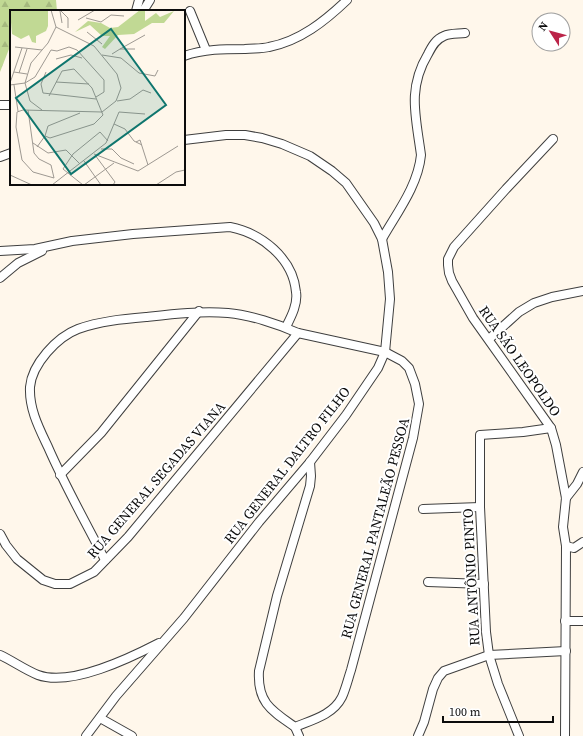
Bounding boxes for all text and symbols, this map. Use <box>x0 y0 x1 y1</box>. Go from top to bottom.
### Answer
inset map <box>10 10 185 185</box>
north arrow <box>531 12 571 52</box>
text: N <box>535 19 552 34</box>
street label: RUA SÃO LEOPOLDO <box>474 302 566 420</box>
street label: RUA GENERAL DALTRO FILHO <box>219 382 355 548</box>
street label: RUA GENERAL SEGADAS VIANA <box>82 397 230 563</box>
street label: RUA GENERAL PANTALEÃO PESSOA <box>336 415 414 641</box>
street label: RUA ANTÔNIO PINTO <box>457 508 485 646</box>
scale bar <box>443 698 553 724</box>
text: 100 m <box>449 704 481 720</box>

